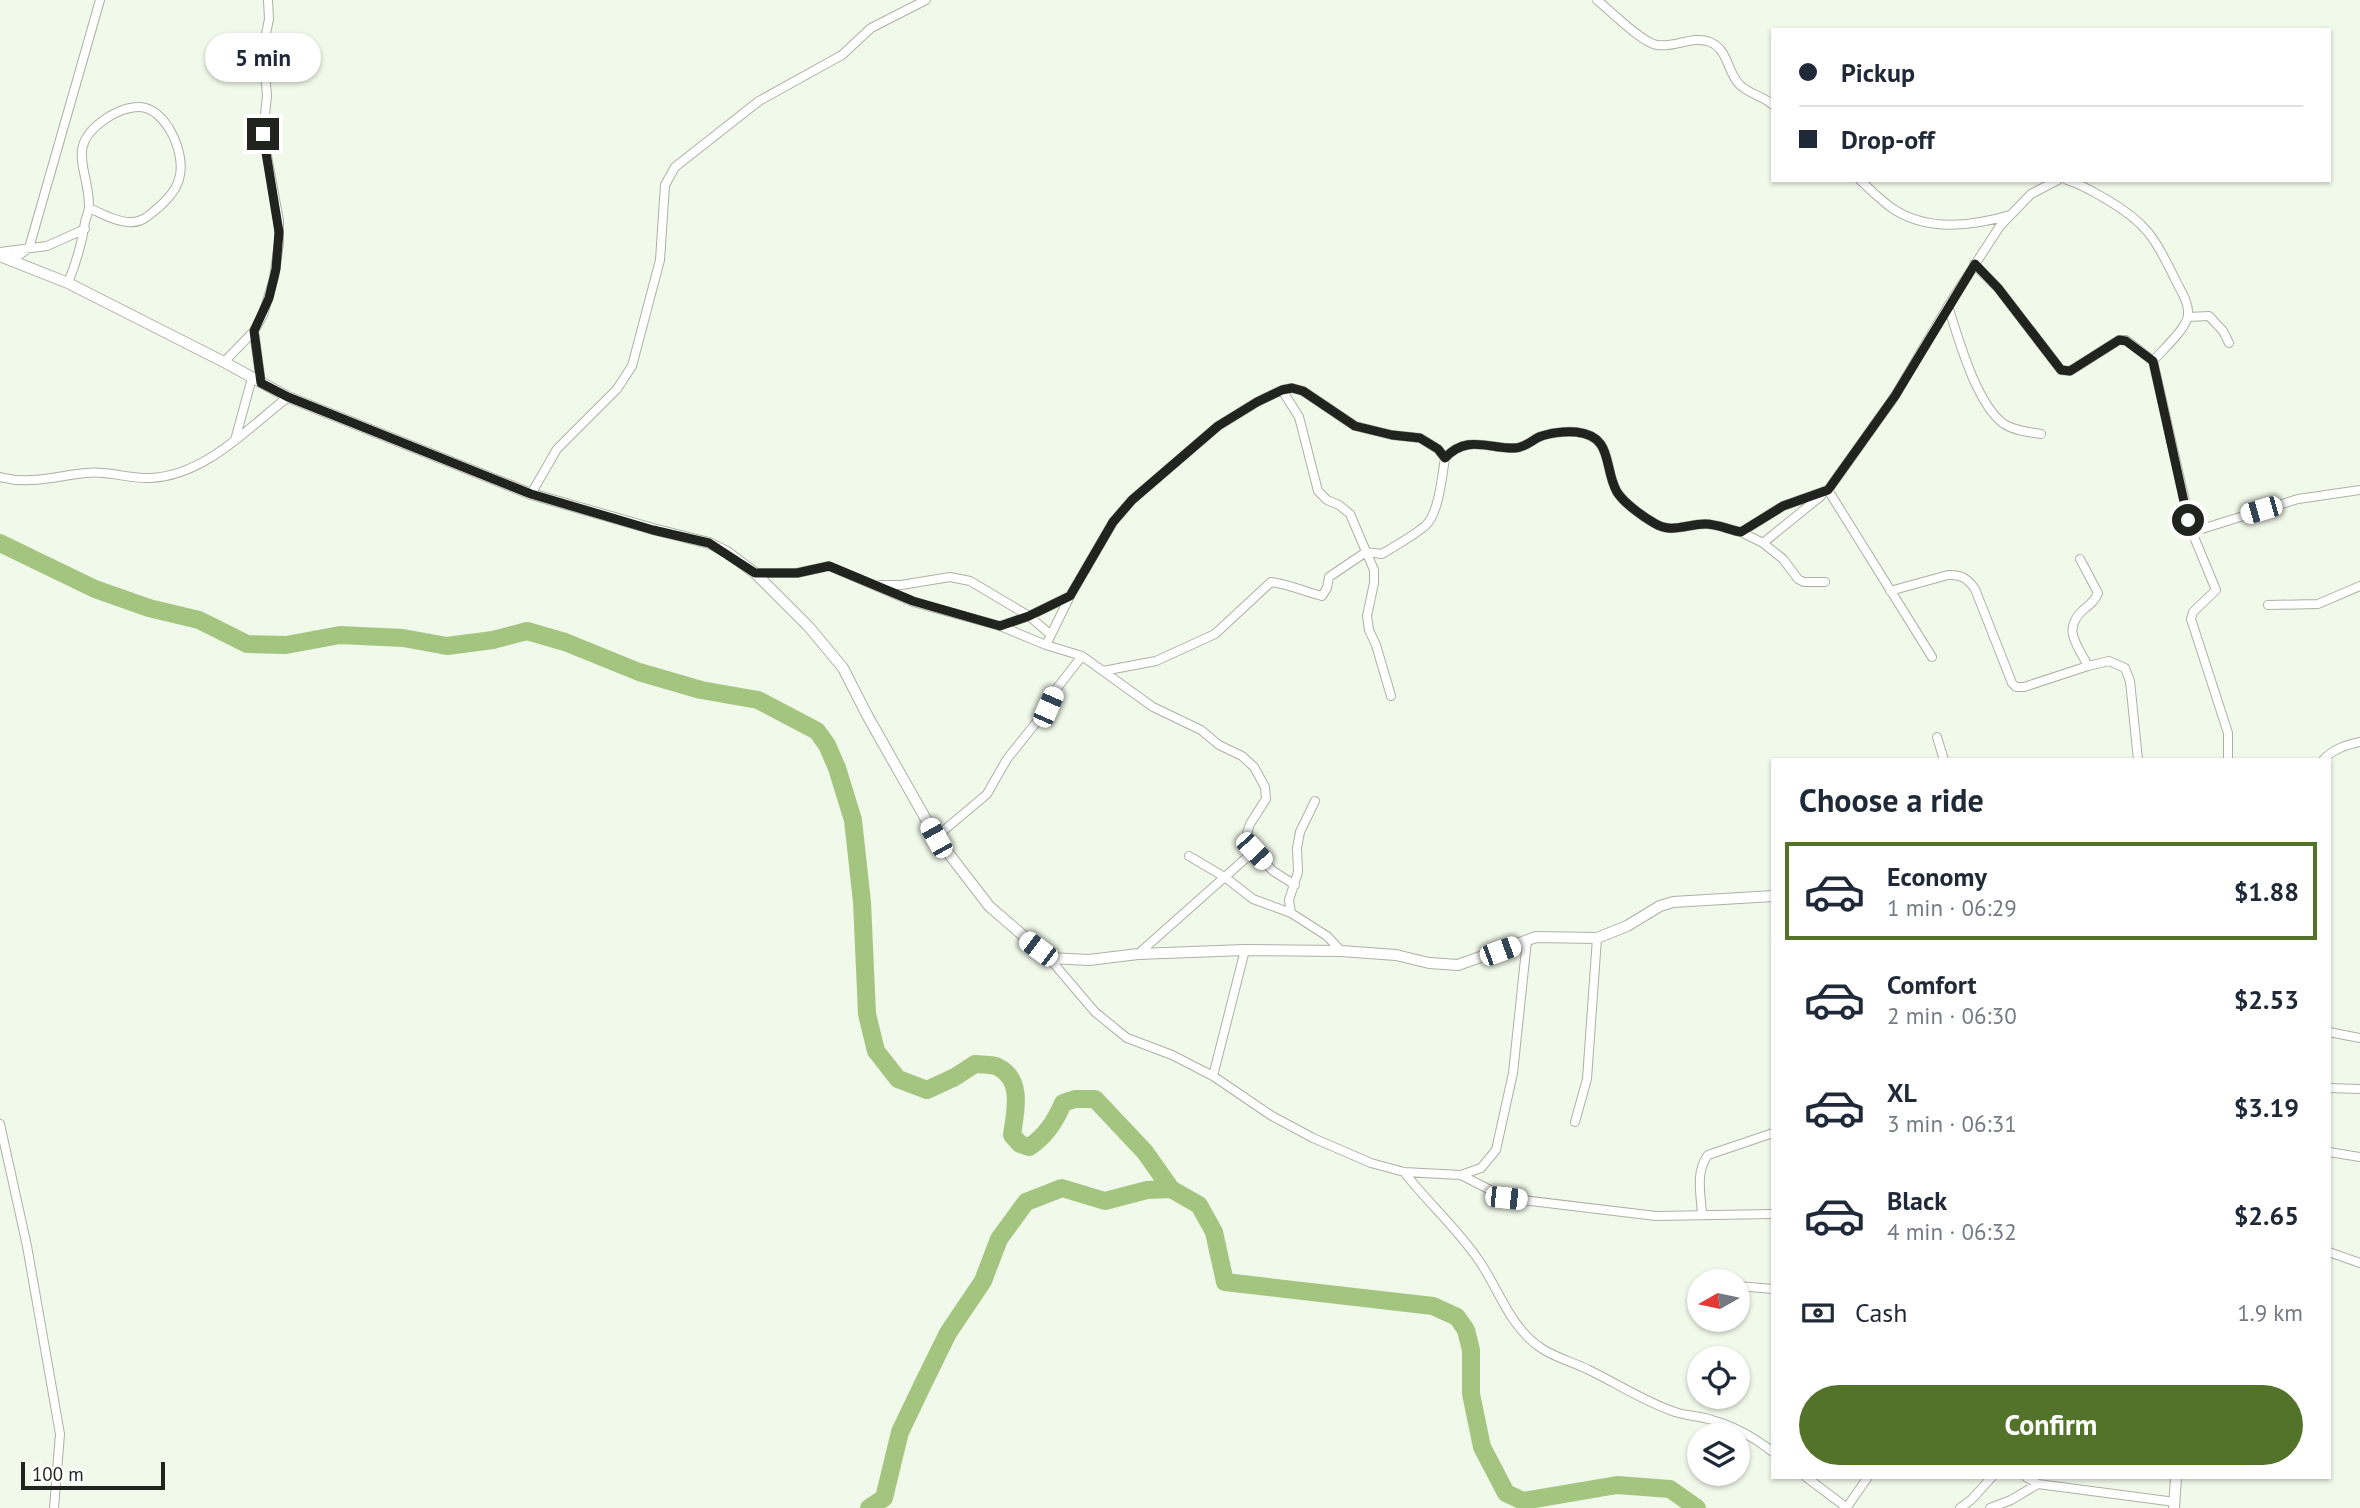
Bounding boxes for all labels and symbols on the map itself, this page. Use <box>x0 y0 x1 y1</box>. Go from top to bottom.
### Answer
callout: 5 min <box>205 32 321 82</box>
route end <box>247 118 279 150</box>
car <box>2238 494 2285 526</box>
route start <box>2172 504 2204 536</box>
car <box>1030 684 1067 730</box>
car <box>917 815 956 861</box>
car <box>1232 828 1277 874</box>
car <box>1015 928 1062 970</box>
car <box>1477 934 1524 968</box>
car <box>1485 1185 1528 1211</box>
north arrow <box>1687 1269 1750 1332</box>
scale bar <box>21 1459 164 1491</box>

